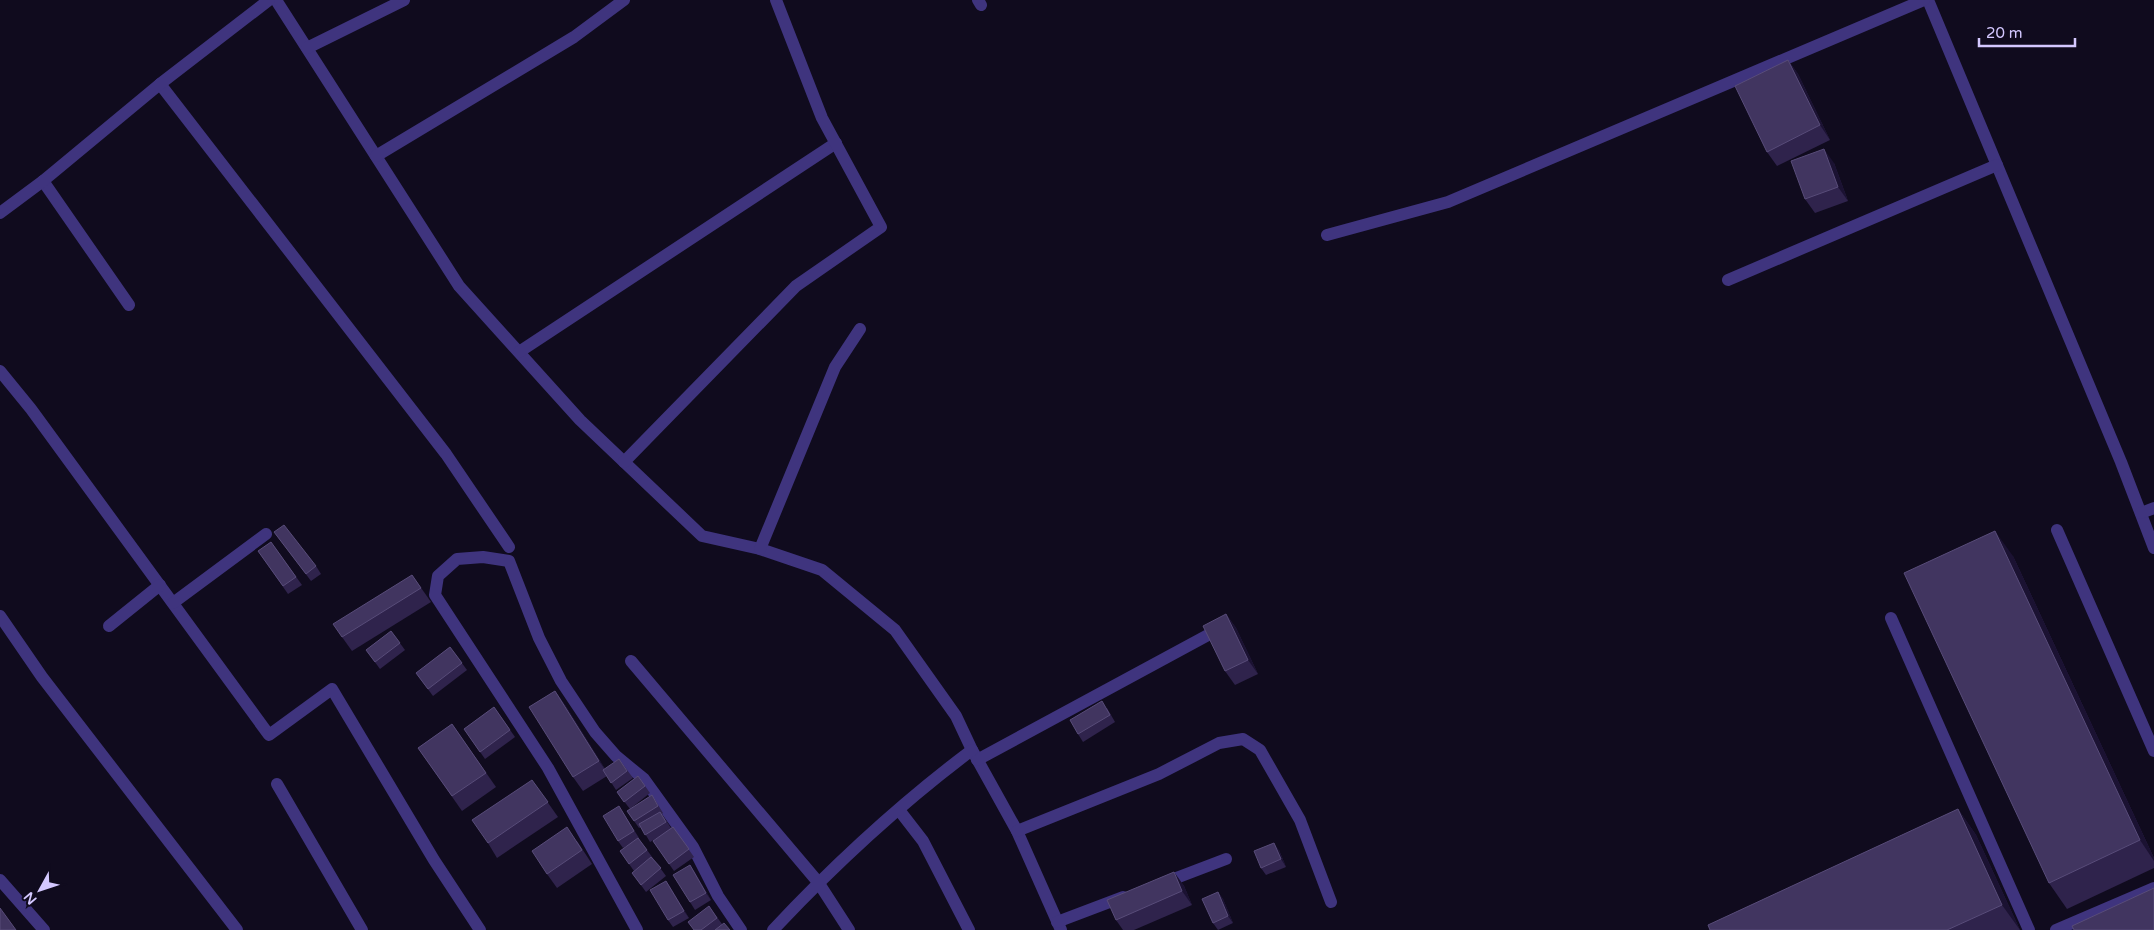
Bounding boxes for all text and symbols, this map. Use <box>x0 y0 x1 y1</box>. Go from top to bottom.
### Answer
scale bar <box>1979 15 2075 47</box>
text: 20 m <box>1986 24 2023 42</box>
north arrow <box>15 865 65 915</box>
text: N <box>20 888 41 908</box>

